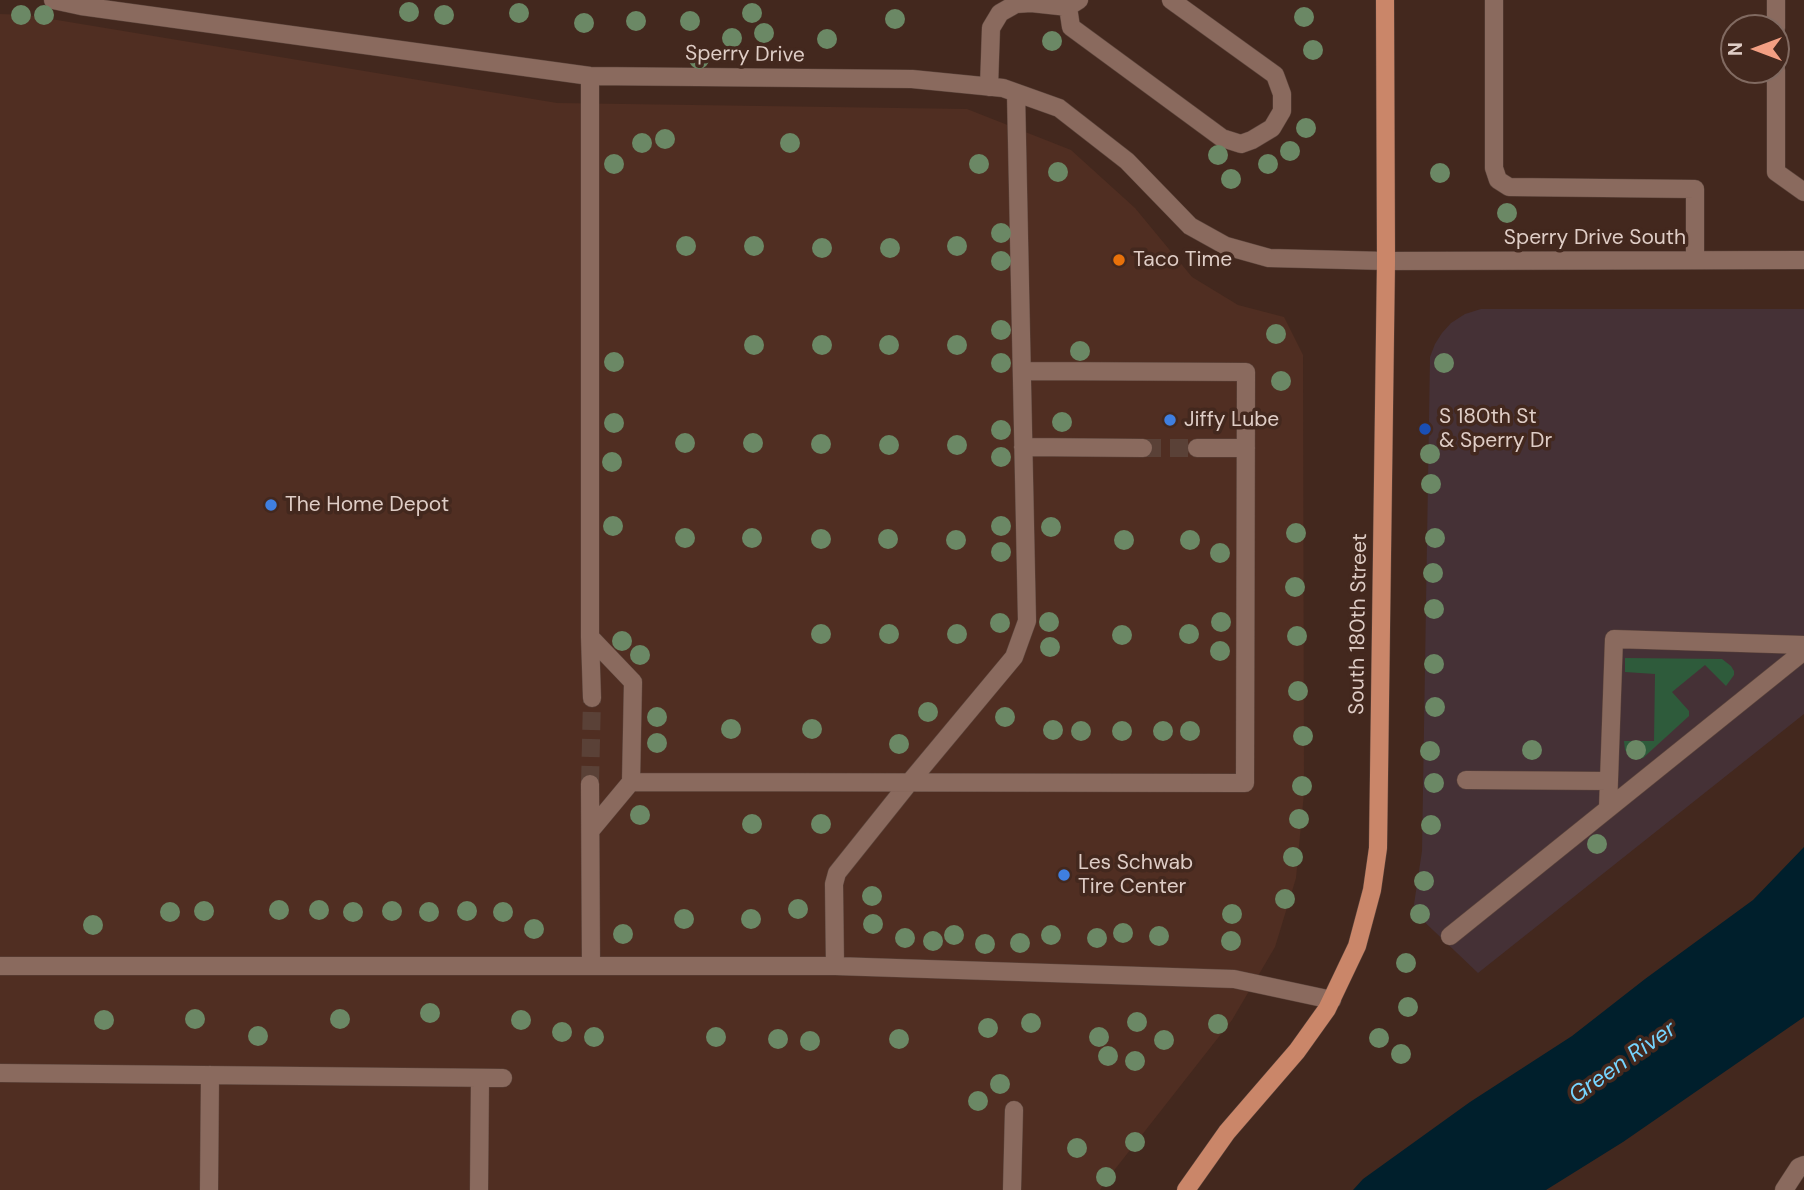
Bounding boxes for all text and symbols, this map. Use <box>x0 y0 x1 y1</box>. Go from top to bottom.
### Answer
north arrow <box>1720 14 1790 84</box>
street label: Sperry Drive <box>685 41 805 69</box>
text: N <box>1723 42 1748 56</box>
street label: Sperry Drive South <box>1504 225 1686 251</box>
place label: Taco Time <box>1133 247 1232 273</box>
marker: Taco Time <box>1111 252 1127 268</box>
place label: S 180th St & Sperry Dr <box>1439 404 1552 454</box>
place label: Jiffy Lube <box>1184 407 1279 433</box>
marker: Jiffy Lube <box>1162 412 1178 428</box>
marker: S 180th St & Sperry Dr <box>1417 421 1433 437</box>
place label: The Home Depot <box>285 492 449 518</box>
marker: The Home Depot <box>263 497 279 513</box>
street label: South 180th Street <box>1345 533 1373 715</box>
place label: Les Schwab Tire Center <box>1078 850 1193 900</box>
marker: Les Schwab Tire Center <box>1056 867 1072 883</box>
water label: Green River <box>1564 1016 1682 1110</box>

